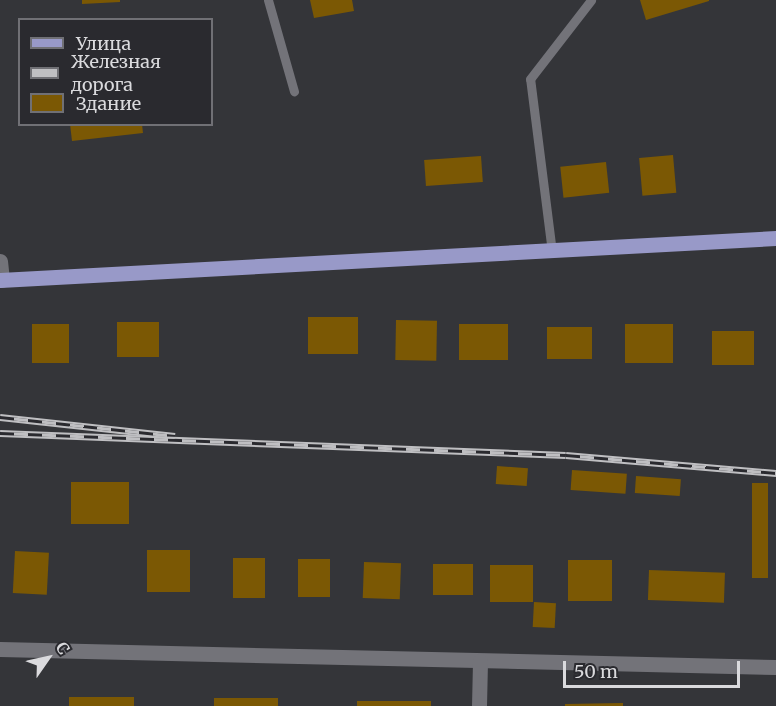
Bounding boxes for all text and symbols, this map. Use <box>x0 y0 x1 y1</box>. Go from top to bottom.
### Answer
legend <box>18 18 213 126</box>
text: Улица <box>76 32 131 55</box>
text: Железная дорога <box>71 50 161 96</box>
text: Здание <box>76 92 141 115</box>
north arrow <box>18 628 78 688</box>
text: С <box>52 638 74 658</box>
scale bar <box>566 649 743 687</box>
text: 50 m <box>574 660 618 683</box>

